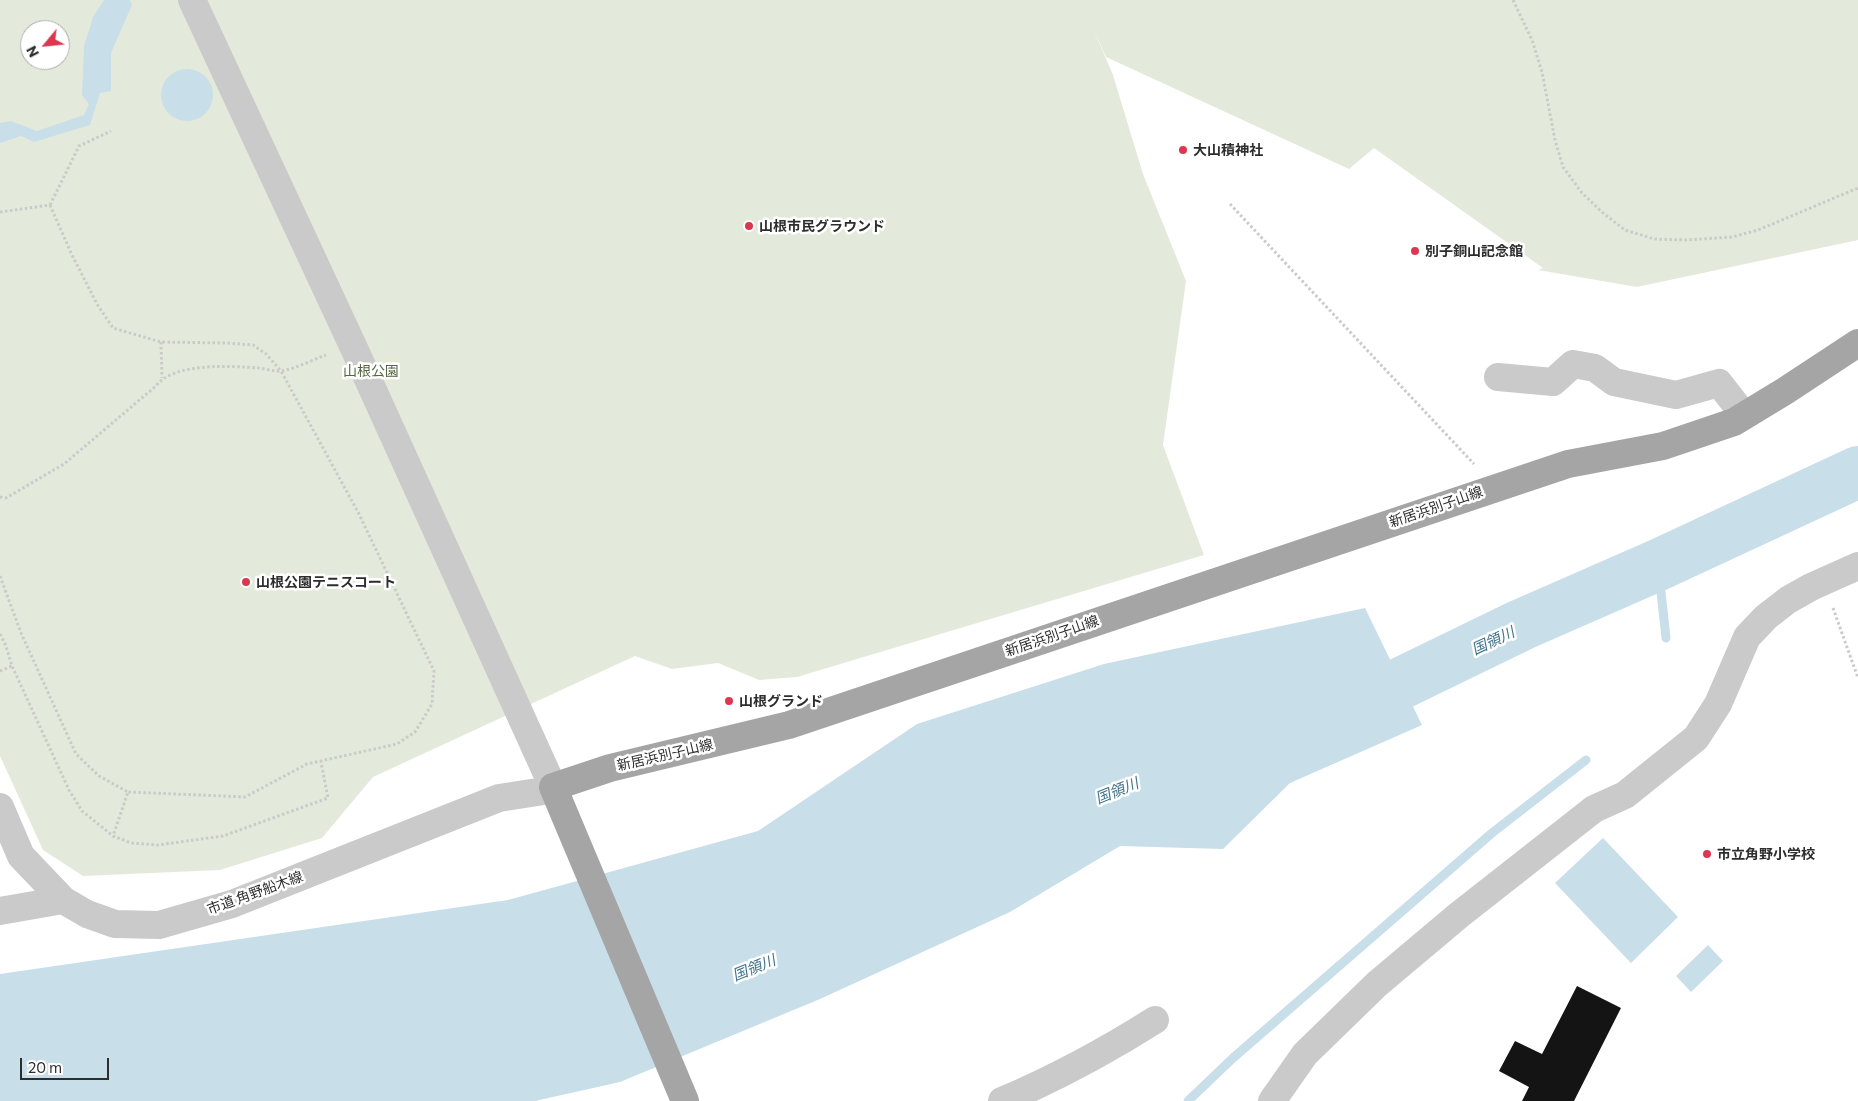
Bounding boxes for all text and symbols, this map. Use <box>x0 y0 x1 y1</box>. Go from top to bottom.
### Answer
north arrow <box>20 20 70 70</box>
text: N <box>22 43 42 60</box>
place label: 大山積神社 <box>1193 142 1263 158</box>
marker: 大山積神社 <box>1177 144 1189 156</box>
place label: 山根市民グラウンド <box>759 218 885 234</box>
marker: 山根市民グラウンド <box>743 220 755 232</box>
place label: 別子銅山記念館 <box>1425 243 1523 259</box>
marker: 別子銅山記念館 <box>1409 245 1421 257</box>
park label: 山根公園 <box>343 363 399 379</box>
street label: 新居浜別子山線 <box>1387 483 1485 531</box>
place label: 山根公園テニスコート <box>256 574 396 590</box>
marker: 山根公園テニスコート <box>240 576 252 588</box>
street label: 新居浜別子山線 <box>1003 612 1101 660</box>
water label: 国領川 <box>1469 623 1517 659</box>
place label: 山根グランド <box>739 693 823 709</box>
marker: 山根グランド <box>723 695 735 707</box>
street label: 新居浜別子山線 <box>615 736 715 774</box>
water label: 国領川 <box>1093 774 1141 808</box>
place label: 市立角野小学校 <box>1717 846 1815 862</box>
marker: 市立角野小学校 <box>1701 848 1713 860</box>
street label: 市道 角野船木線 <box>205 868 305 918</box>
water label: 国領川 <box>730 951 778 985</box>
scale bar <box>22 1048 111 1080</box>
text: 20 m <box>28 1058 62 1076</box>

